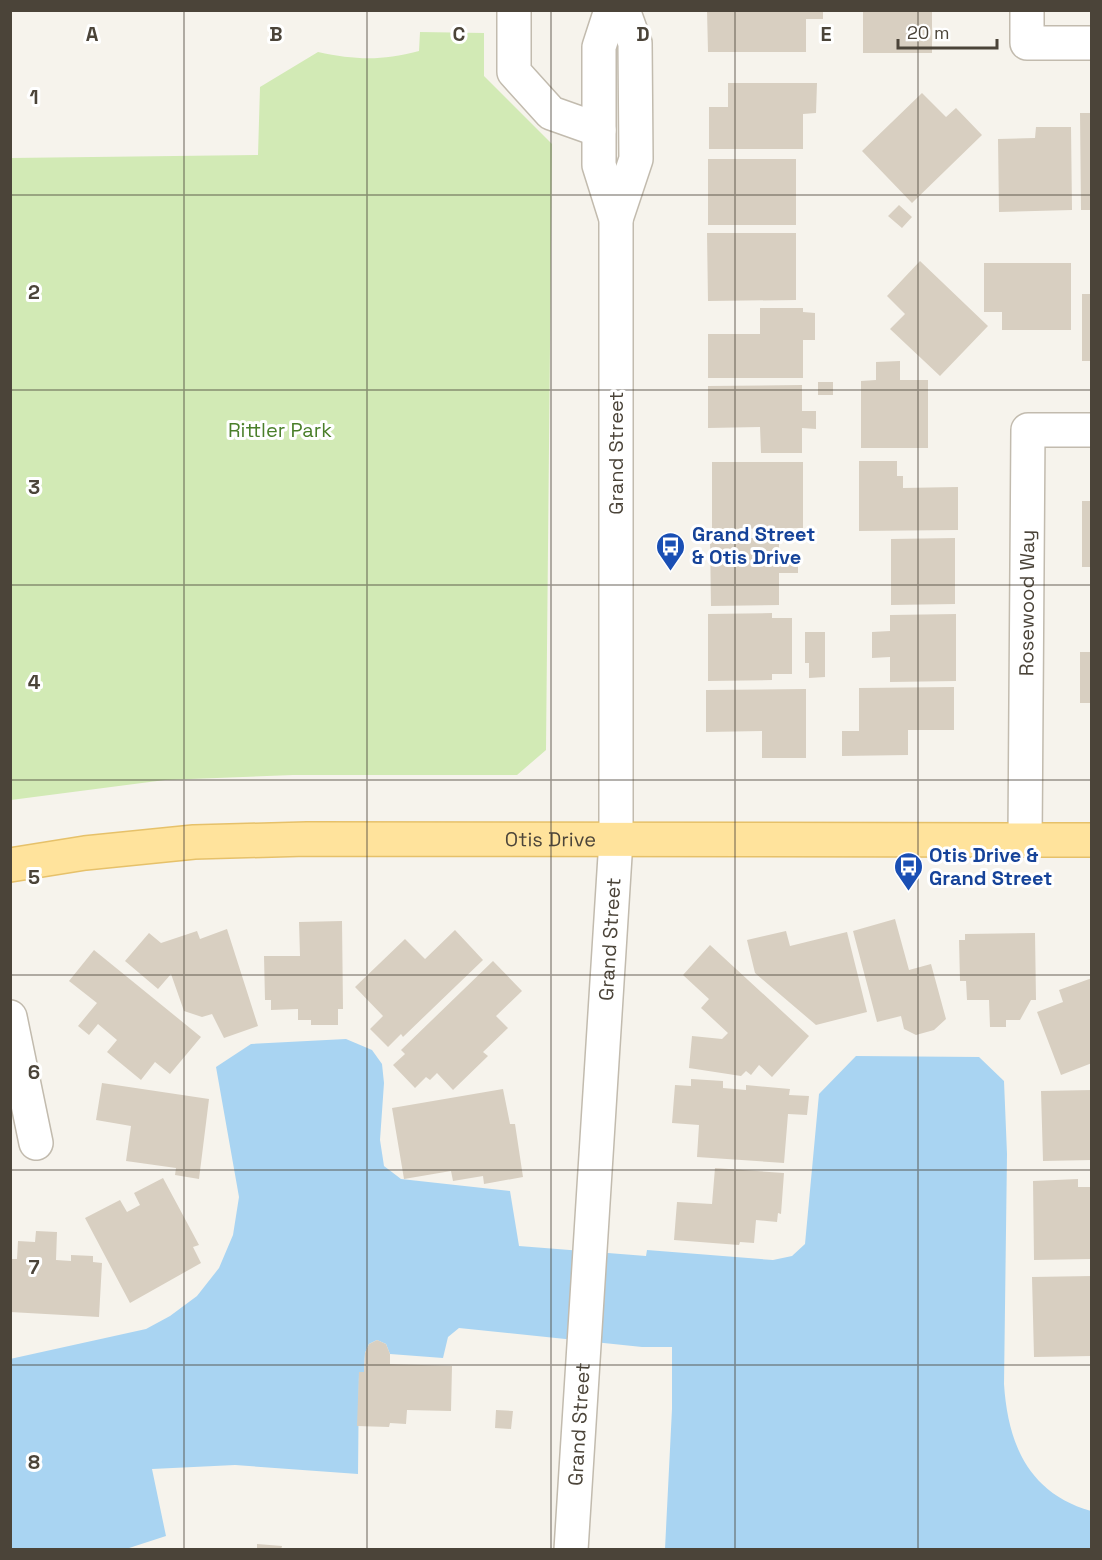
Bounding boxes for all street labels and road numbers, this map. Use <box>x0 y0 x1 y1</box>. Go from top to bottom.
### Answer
street label: Grand Street <box>603 391 629 515</box>
street label: Rosewood Way <box>1013 530 1040 676</box>
street label: Otis Drive <box>505 826 596 852</box>
street label: Grand Street <box>593 877 627 1002</box>
street label: Grand Street <box>562 1362 596 1487</box>

